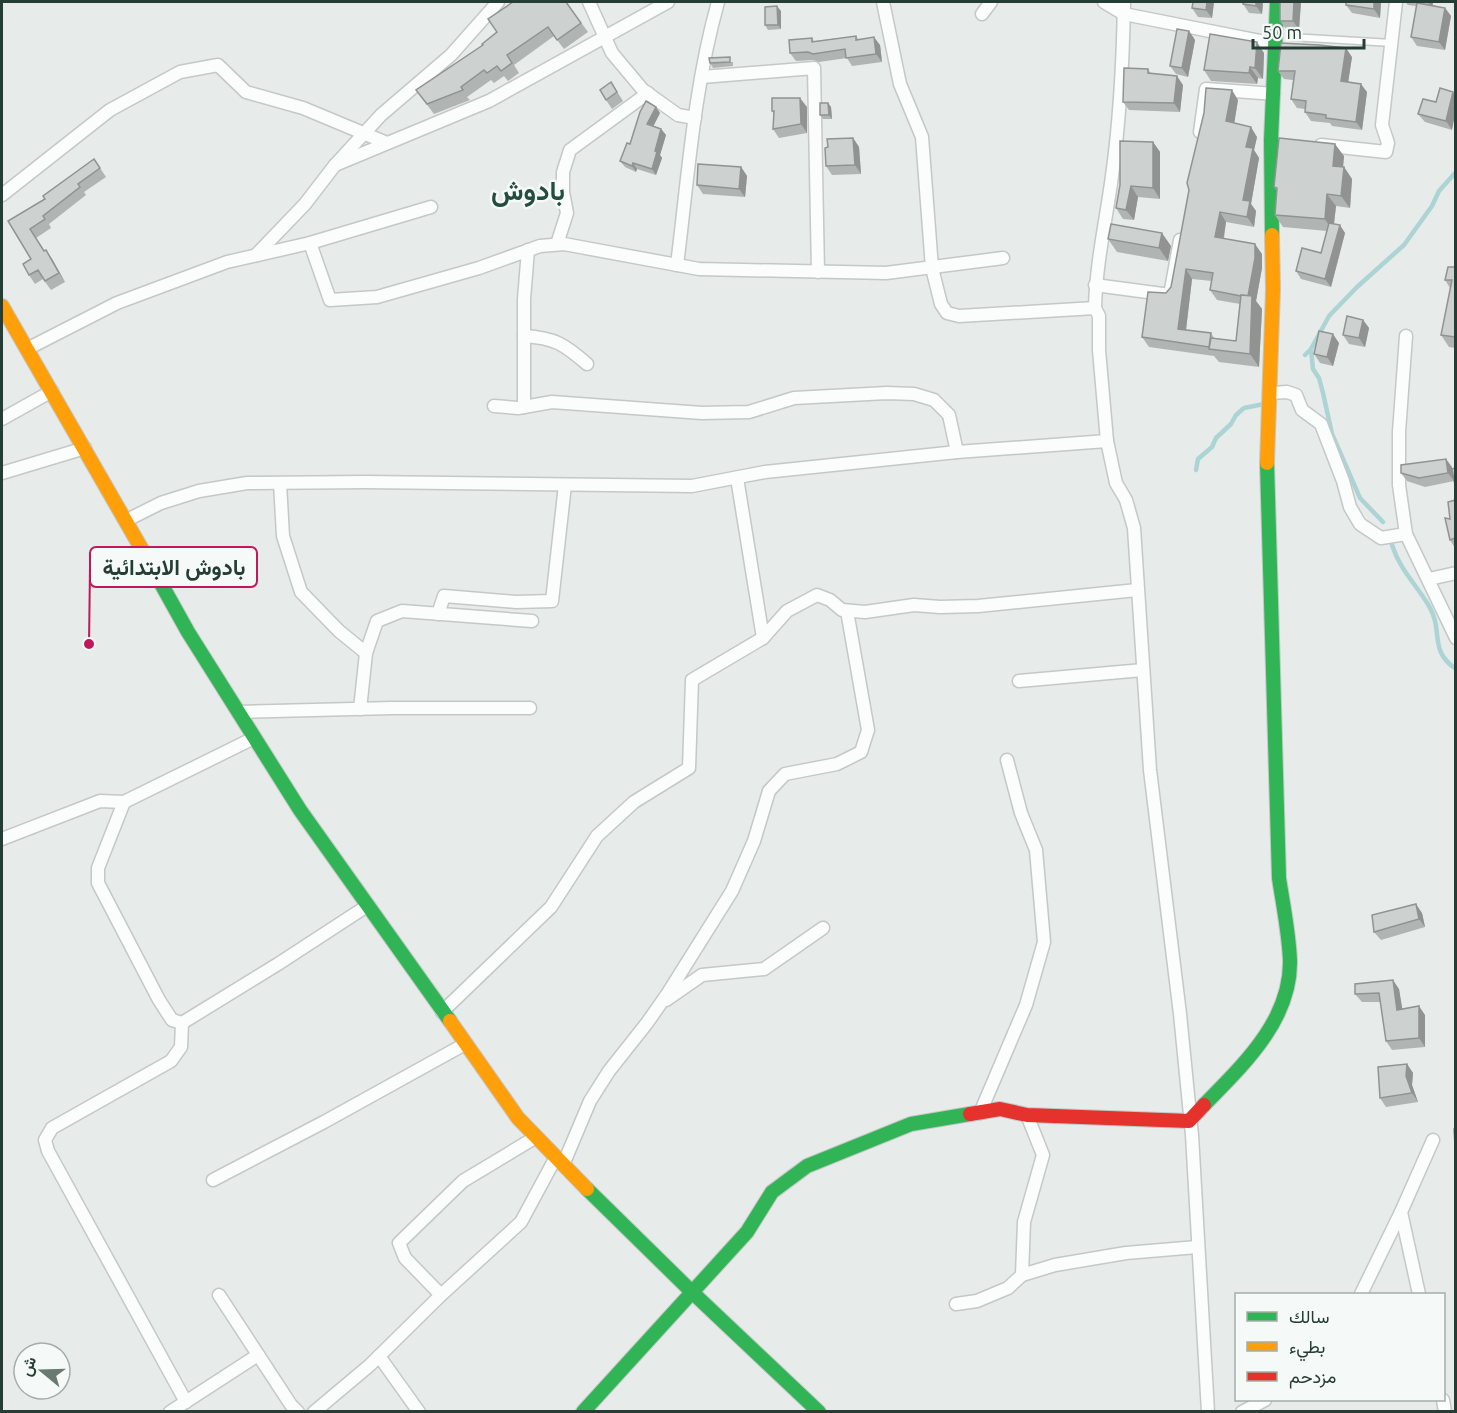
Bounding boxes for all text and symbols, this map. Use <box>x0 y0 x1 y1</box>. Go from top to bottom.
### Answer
scale bar <box>1253 12 1364 50</box>
text: 50 m <box>1262 22 1302 42</box>
district label: بادوش <box>491 175 565 208</box>
callout: بادوش الابتدائية <box>90 547 257 587</box>
text: بادوش الابتدائية <box>102 554 246 581</box>
legend <box>1235 1293 1445 1401</box>
text: سالك <box>1289 1306 1329 1326</box>
text: بطيء <box>1289 1336 1325 1362</box>
north arrow <box>12 1341 72 1401</box>
text: ش <box>16 1354 40 1378</box>
text: مزدحم <box>1289 1366 1336 1389</box>

